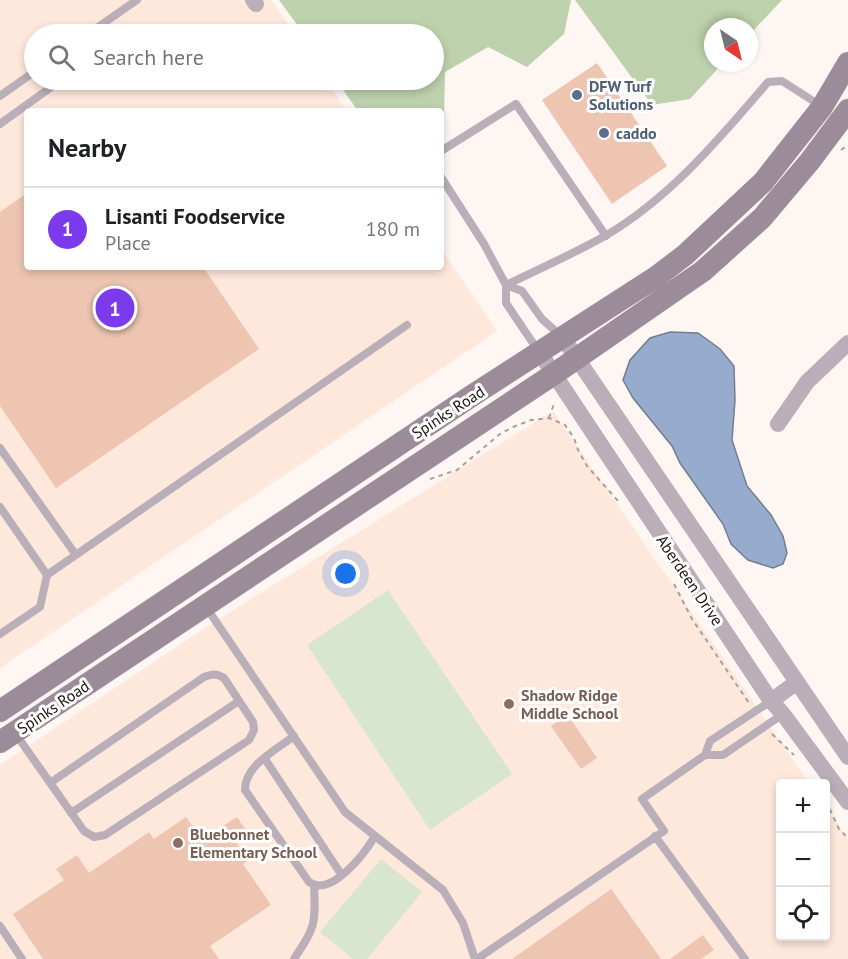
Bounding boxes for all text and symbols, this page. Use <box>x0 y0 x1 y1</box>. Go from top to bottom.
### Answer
north arrow <box>704 18 758 72</box>
search box <box>24 24 444 90</box>
icon: search <box>45 41 78 74</box>
text: Search here <box>93 43 204 71</box>
place label: DFW Turf Solutions <box>589 76 654 114</box>
marker: DFW Turf Solutions <box>570 88 584 102</box>
place label: caddo <box>616 123 657 143</box>
marker: caddo <box>597 126 611 140</box>
text: Nearby <box>48 131 126 164</box>
text: Lisanti Foodservice <box>105 202 285 230</box>
text: 1 <box>62 216 73 242</box>
text: 180 m <box>366 216 420 242</box>
text: Place <box>105 230 151 256</box>
pin: 1 <box>96 286 134 330</box>
street label: Spinks Road <box>408 381 488 443</box>
street label: Aberdeen Drive <box>652 531 728 629</box>
your location <box>331 559 360 588</box>
street label: Spinks Road <box>13 676 93 738</box>
place label: Shadow Ridge Middle School <box>521 685 619 723</box>
marker: Shadow Ridge Middle School <box>502 697 516 711</box>
map controls <box>776 779 830 941</box>
button: + <box>776 779 830 833</box>
place label: Bluebonnet Elementary School <box>190 824 317 862</box>
button: − <box>776 833 830 887</box>
marker: Bluebonnet Elementary School <box>171 836 185 850</box>
button: locate <box>776 887 830 941</box>

